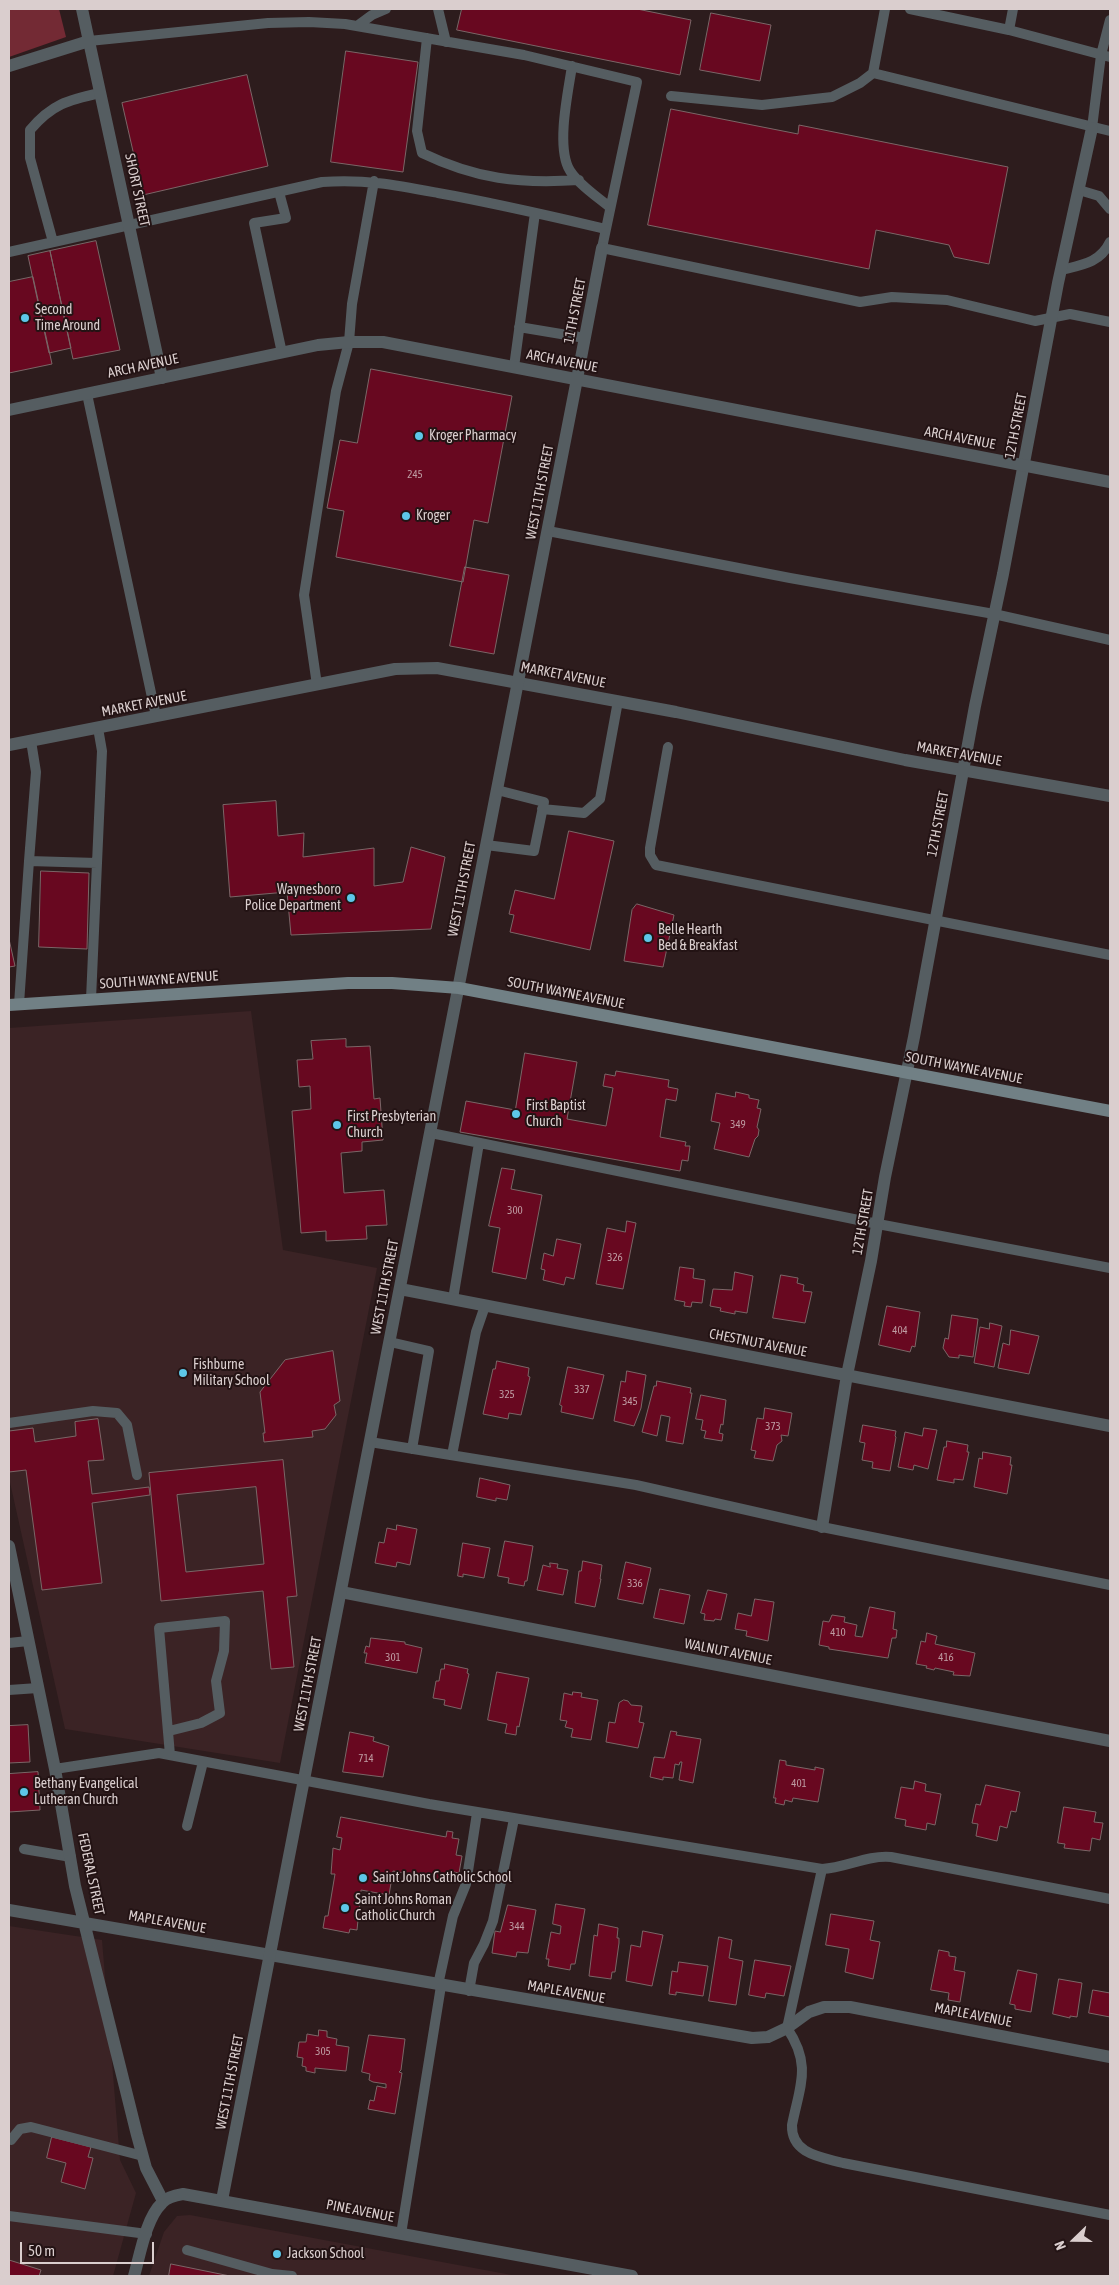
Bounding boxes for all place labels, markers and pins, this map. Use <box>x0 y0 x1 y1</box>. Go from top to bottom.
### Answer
place label: Second Time Around <box>35 302 100 334</box>
marker: Second Time Around <box>19 312 31 324</box>
place label: Kroger Pharmacy <box>429 428 517 444</box>
marker: Kroger Pharmacy <box>413 430 425 442</box>
place label: Kroger <box>416 508 450 524</box>
marker: Kroger <box>400 510 412 522</box>
place label: Waynesboro Police Department <box>245 882 341 914</box>
marker: Waynesboro Police Department <box>345 892 357 904</box>
place label: Belle Hearth Bed & Breakfast <box>658 922 738 954</box>
marker: Belle Hearth Bed & Breakfast <box>642 932 654 944</box>
place label: First Baptist Church <box>526 1098 586 1130</box>
marker: First Baptist Church <box>510 1108 522 1120</box>
place label: First Presbyterian Church <box>347 1109 436 1142</box>
marker: First Presbyterian Church <box>331 1119 343 1131</box>
place label: Fishburne Military School <box>193 1357 270 1390</box>
marker: Fishburne Military School <box>177 1367 189 1379</box>
place label: Bethany Evangelical Lutheran Church <box>34 1776 138 1808</box>
marker: Bethany Evangelical Lutheran Church <box>18 1786 30 1798</box>
place label: Saint Johns Catholic School <box>373 1870 512 1886</box>
marker: Saint Johns Catholic School <box>357 1872 369 1884</box>
place label: Saint Johns Roman Catholic Church <box>355 1892 452 1924</box>
marker: Saint Johns Roman Catholic Church <box>339 1902 351 1914</box>
place label: Jackson School <box>287 2246 364 2262</box>
marker: Jackson School <box>271 2248 283 2260</box>

